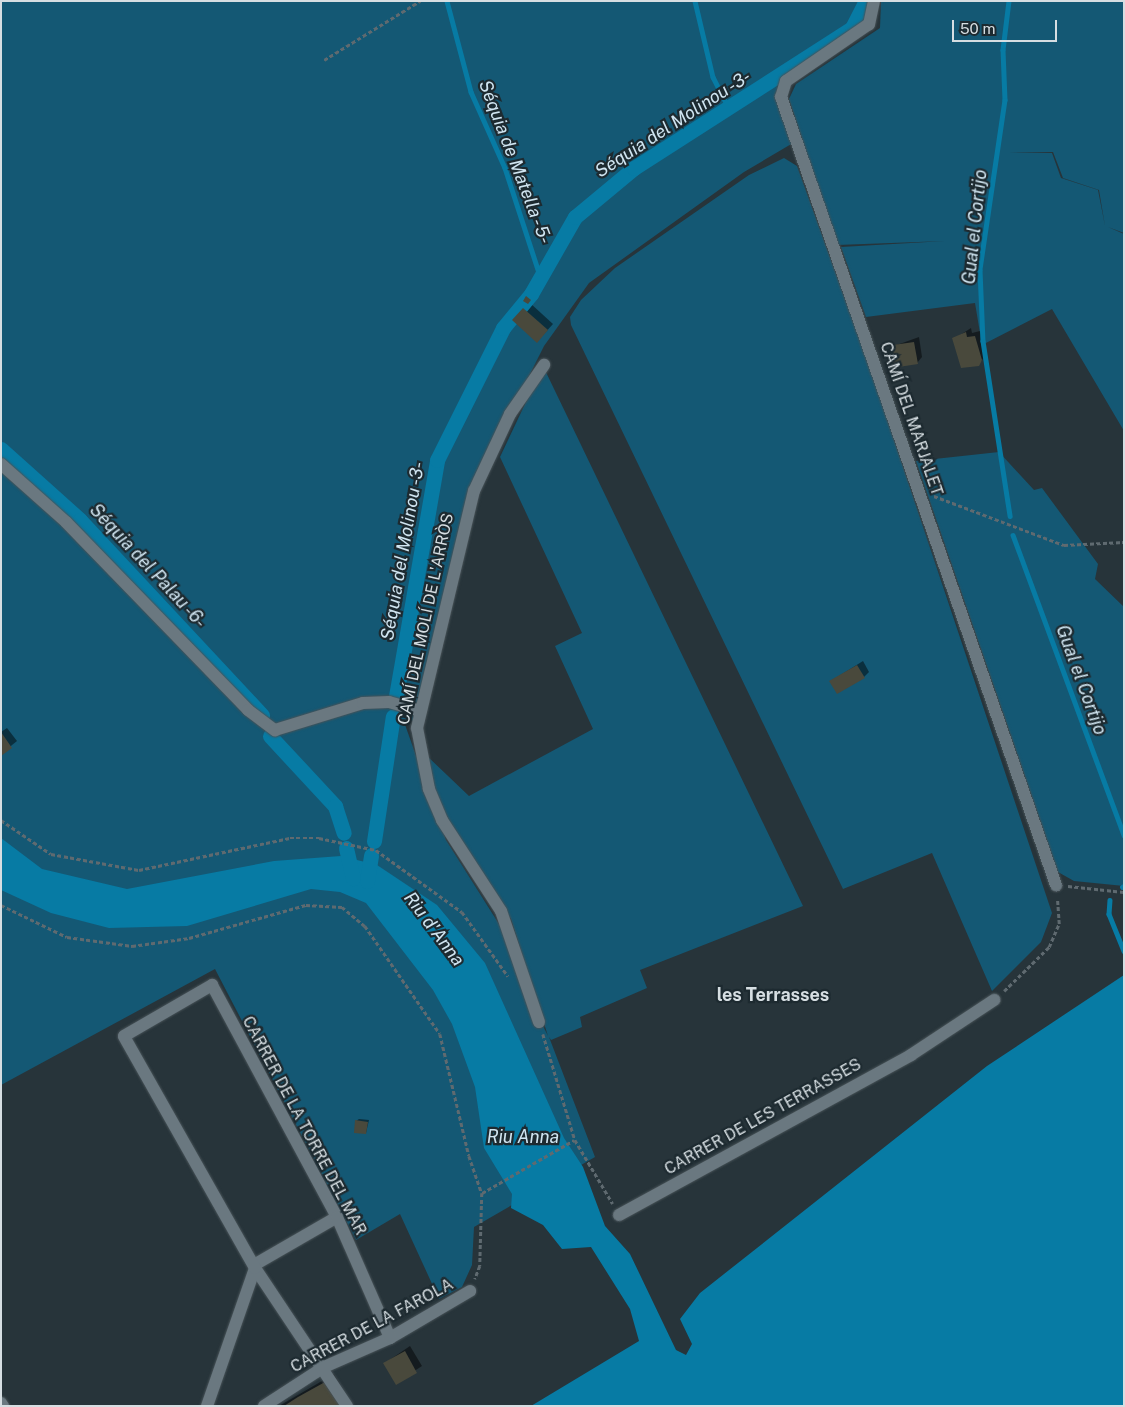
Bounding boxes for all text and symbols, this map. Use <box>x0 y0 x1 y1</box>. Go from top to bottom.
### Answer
scale bar <box>955 10 1060 42</box>
text: 50 m <box>960 20 995 37</box>
water label: Séquia del Molinou -3- <box>590 65 756 183</box>
water label: Séquia de Matella - 5- <box>473 75 557 249</box>
water label: Gual el Cortijo <box>958 168 992 286</box>
street label: CAMÍ DEL MARJALET <box>876 340 946 498</box>
water label: Séquia del Molinou -3- <box>376 459 430 643</box>
water label: Séquia del Palau -6- <box>84 499 212 633</box>
street label: CAMÍ DEL MOLÍ DE L'ARRÒS <box>394 511 458 727</box>
water label: Gual el Cortijo <box>1051 622 1111 738</box>
water label: Riu d'Anna <box>399 888 469 970</box>
district label: les Terrasses <box>717 984 829 1006</box>
street label: CARRER DE LA TORRE DEL MAR <box>238 1013 370 1239</box>
street label: CARRER DE LES TERRASSES <box>661 1055 865 1179</box>
water label: Riu Anna <box>487 1126 559 1148</box>
street label: CARRER DE LA FAROLA <box>287 1275 457 1377</box>

